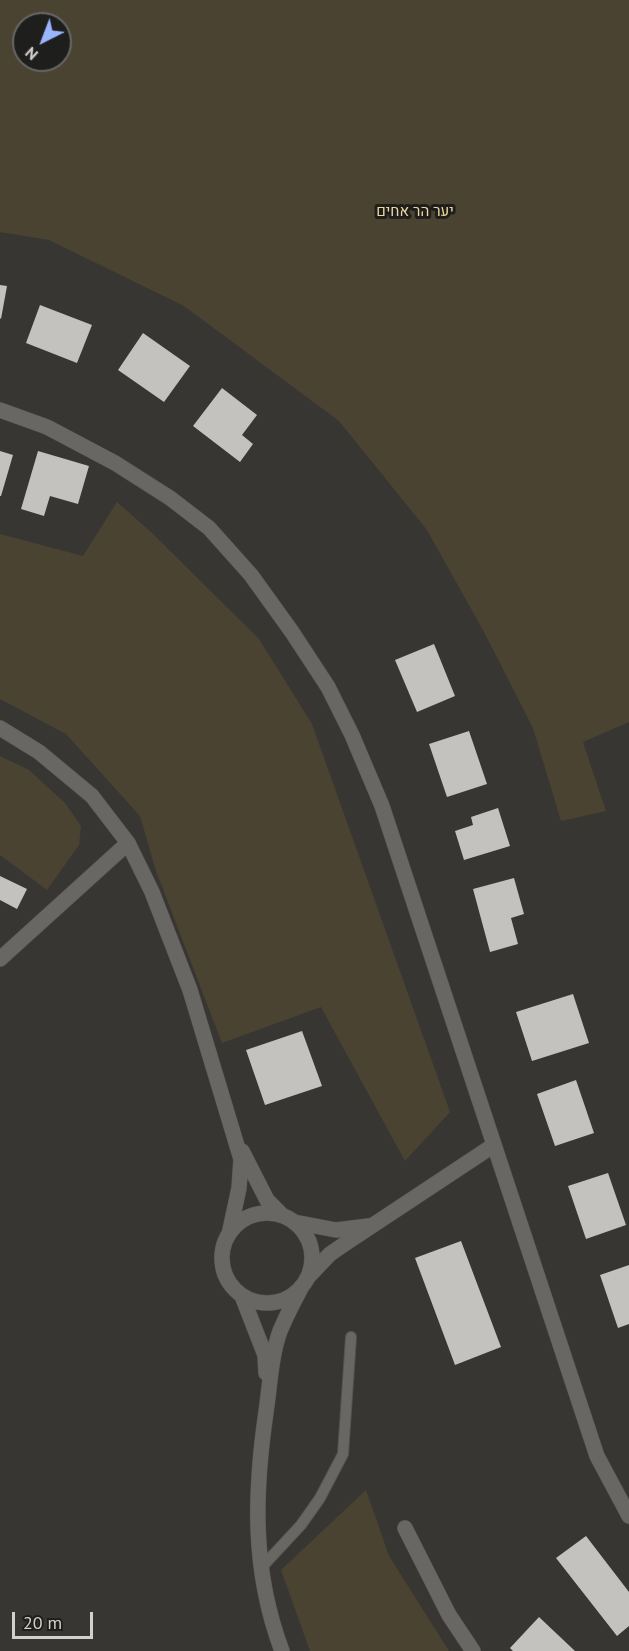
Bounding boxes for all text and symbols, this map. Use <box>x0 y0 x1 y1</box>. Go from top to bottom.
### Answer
north arrow <box>12 12 72 72</box>
text: N <box>21 43 42 65</box>
park label: יער הר אחים <box>376 203 454 221</box>
scale bar <box>15 1600 96 1638</box>
text: 20 m <box>23 1611 62 1634</box>

